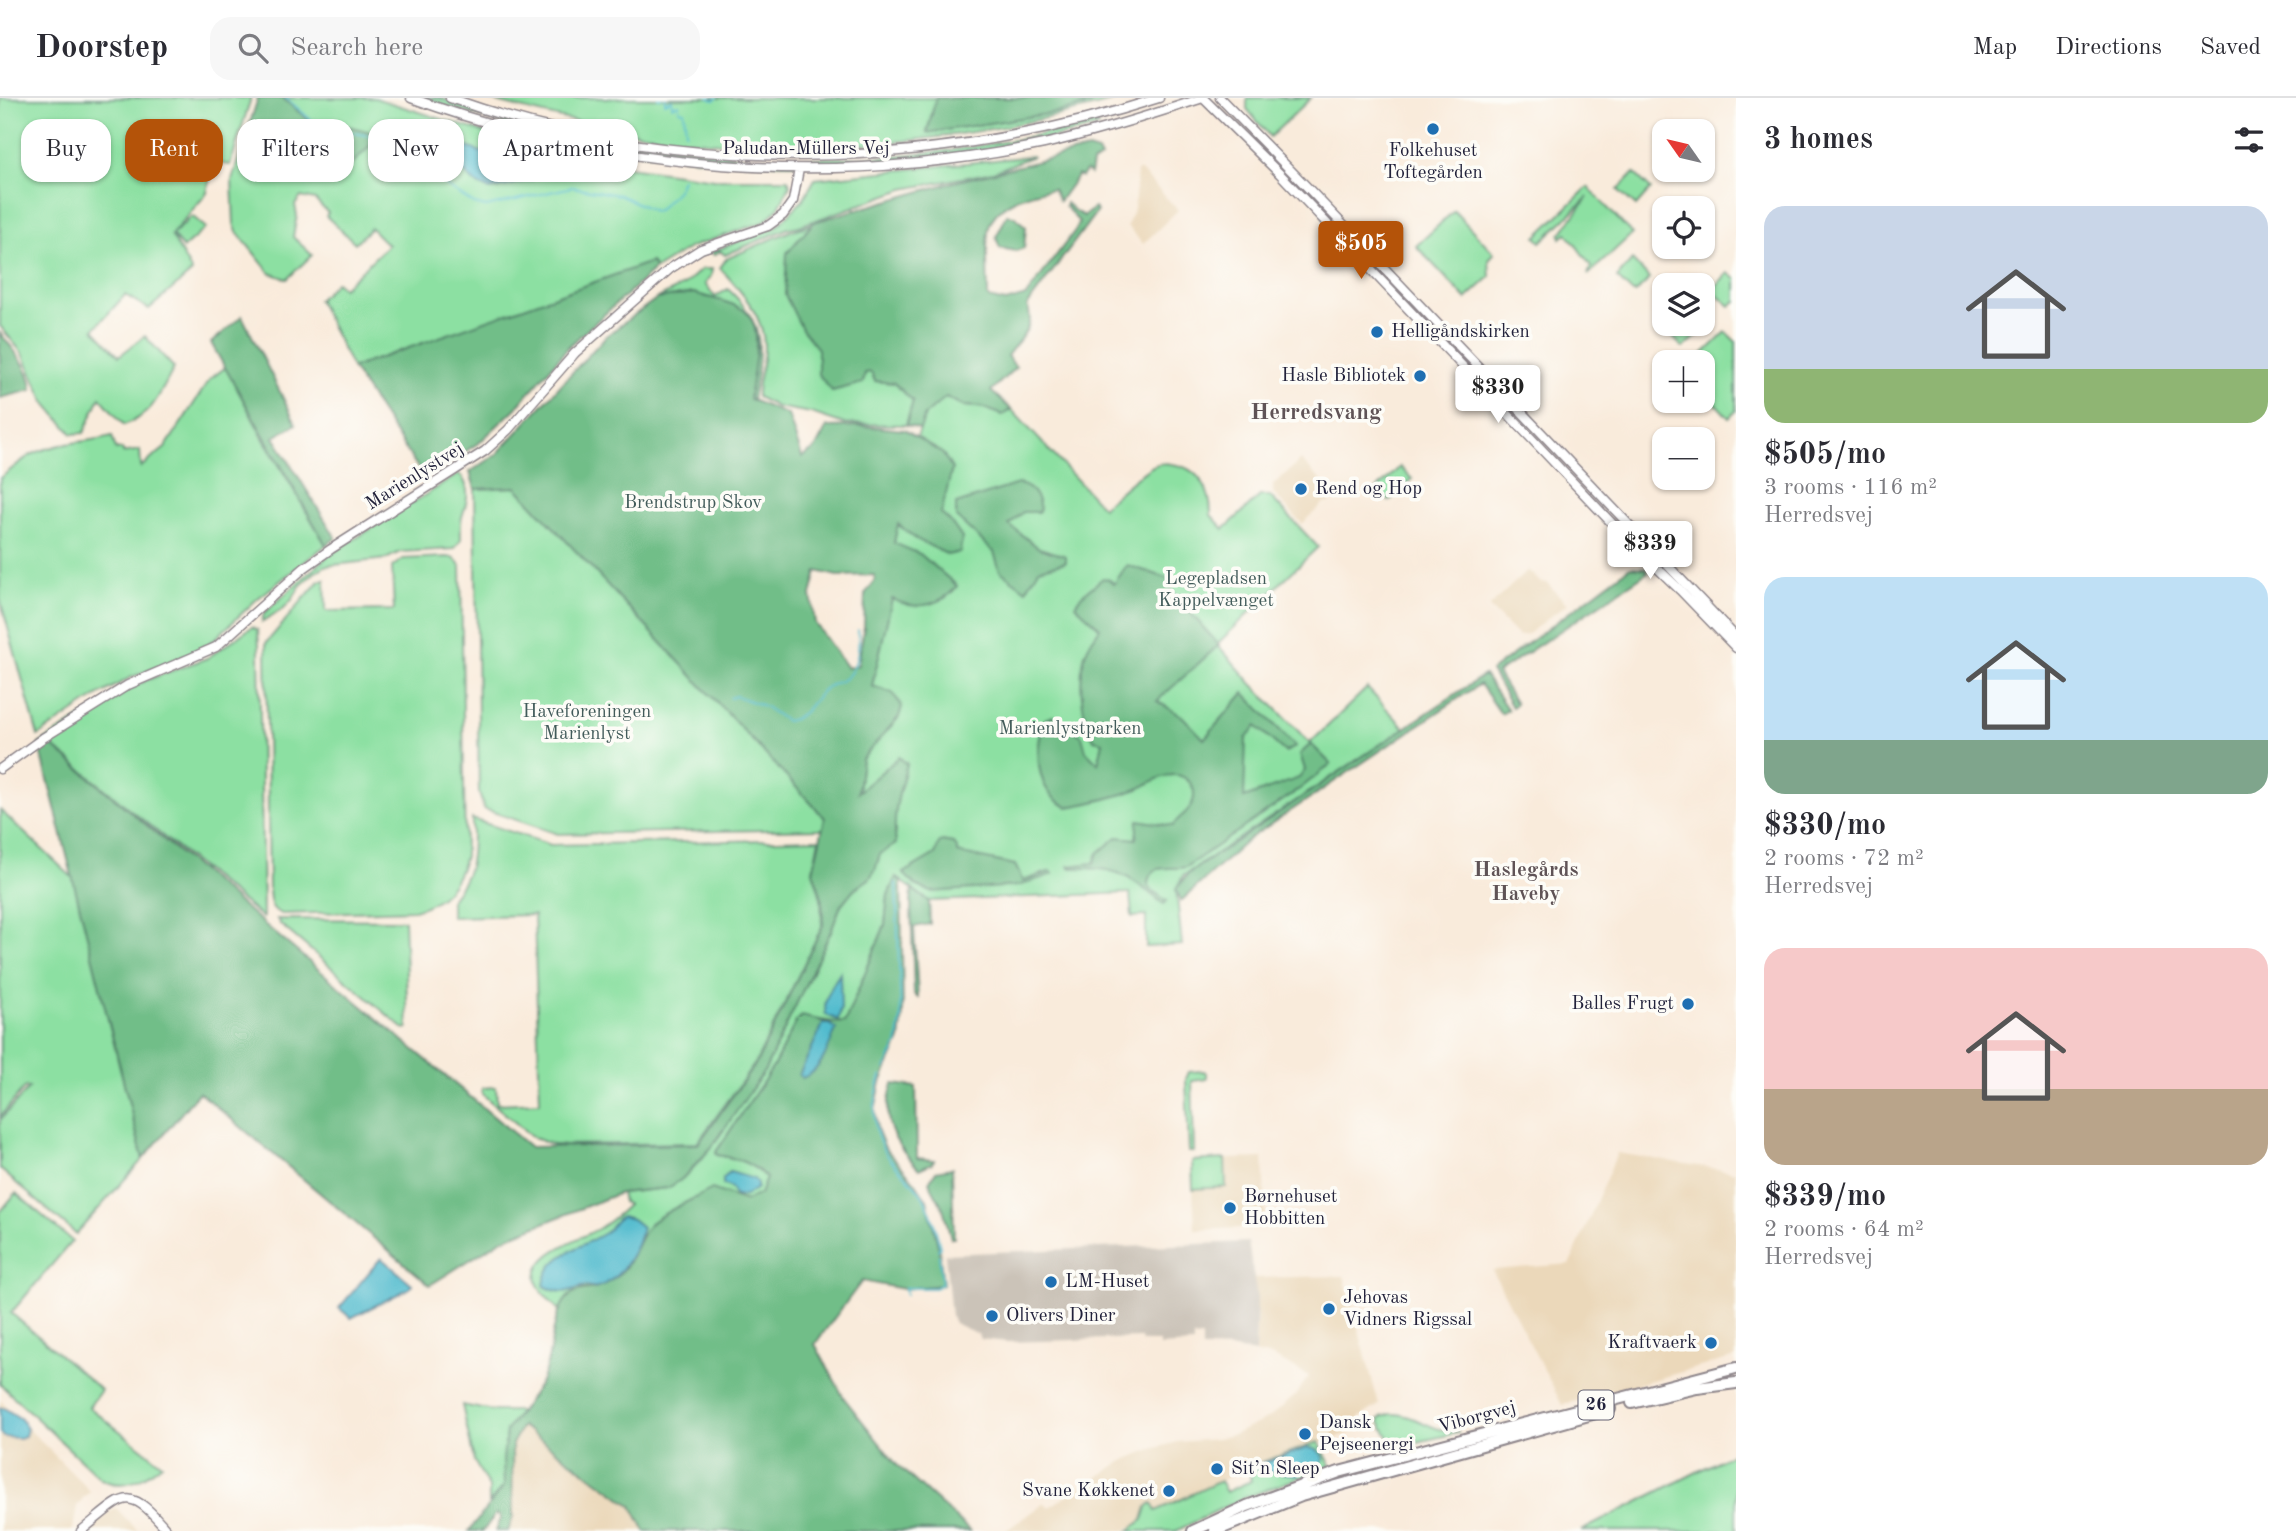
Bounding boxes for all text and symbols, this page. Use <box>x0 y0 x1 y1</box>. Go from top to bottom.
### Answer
search box <box>210 17 700 80</box>
icon: search <box>234 29 272 67</box>
text: Doorstep <box>35 32 168 65</box>
text: Search here <box>290 35 423 61</box>
text: Map <box>1973 36 2017 60</box>
text: Directions <box>2055 36 2162 60</box>
text: Saved <box>2200 36 2261 60</box>
chip: Buy <box>21 119 111 182</box>
chip: Rent <box>125 119 223 182</box>
chip: Filters <box>237 119 354 182</box>
chip: New <box>368 119 464 182</box>
chip: Apartment <box>478 119 638 182</box>
north arrow <box>1652 119 1715 182</box>
map controls <box>1652 119 1715 490</box>
marker: Folkehuset Toftegården <box>1425 121 1441 137</box>
icon: filters <box>2230 121 2268 159</box>
text: 3 homes <box>1764 125 1873 155</box>
street label: Paludan-Müllers Vej <box>722 140 890 159</box>
place label: Folkehuset Toftegården <box>1383 142 1483 183</box>
button: locate <box>1652 196 1715 259</box>
pin: $505 <box>1320 222 1402 281</box>
text: $505 <box>1334 232 1388 255</box>
icon: home <box>1953 251 2079 377</box>
button: layers <box>1652 273 1715 336</box>
place label: Helligåndskirken <box>1391 323 1530 342</box>
marker: Helligåndskirken <box>1369 324 1385 340</box>
button: + <box>1652 350 1715 413</box>
pin: $330 <box>1457 366 1539 425</box>
place label: Hasle Bibliotek <box>1281 367 1406 386</box>
marker: Hasle Bibliotek <box>1412 368 1428 384</box>
text: $330 <box>1471 376 1525 399</box>
district label: Herredsvang <box>1250 401 1382 424</box>
button: − <box>1652 427 1715 490</box>
street label: Marienlystvej <box>363 439 467 515</box>
text: $505/mo <box>1764 440 1886 470</box>
text: 3 rooms · 116 m² <box>1764 476 1937 499</box>
place label: Rend og Hop <box>1315 480 1422 499</box>
marker: Rend og Hop <box>1293 481 1309 497</box>
park label: Brendstrup Skov <box>624 494 762 513</box>
text: Herredsvej <box>1764 504 1873 527</box>
pin: $339 <box>1609 522 1691 581</box>
text: $339 <box>1623 532 1677 555</box>
park label: Legepladsen Kappelvænget <box>1158 570 1274 611</box>
icon: home <box>1953 622 2079 748</box>
park label: Haveforeningen Marienlyst <box>523 703 651 744</box>
park label: Marienlystparken <box>998 720 1142 739</box>
text: $330/mo <box>1764 811 1886 841</box>
text: 2 rooms · 72 m² <box>1764 847 1924 870</box>
district label: Haslegårds Haveby <box>1473 860 1579 905</box>
text: Herredsvej <box>1764 875 1873 898</box>
icon: home <box>1953 993 2079 1119</box>
place label: Balles Frugt <box>1571 995 1674 1014</box>
marker: Balles Frugt <box>1680 996 1696 1012</box>
text: $339/mo <box>1764 1182 1886 1212</box>
place label: Børnehuset Hobbitten <box>1244 1188 1337 1229</box>
marker: Børnehuset Hobbitten <box>1222 1200 1238 1216</box>
text: 2 rooms · 64 m² <box>1764 1218 1924 1241</box>
text: Herredsvej <box>1764 1246 1873 1269</box>
place label: LM-Huset <box>1065 1273 1149 1292</box>
marker: LM-Huset <box>1043 1274 1059 1290</box>
place label: Jehovas Vidners Rigssal <box>1343 1289 1472 1330</box>
marker: Jehovas Vidners Rigssal <box>1321 1301 1337 1317</box>
place label: Olivers Diner <box>1006 1307 1116 1326</box>
marker: Olivers Diner <box>984 1308 1000 1324</box>
place label: Kraftvaerk <box>1607 1334 1697 1353</box>
marker: Kraftvaerk <box>1703 1335 1719 1351</box>
road number: 26 <box>1578 1390 1614 1420</box>
street label: Viborgvej <box>1436 1398 1518 1438</box>
place label: Dansk Pejseenergi <box>1319 1414 1414 1455</box>
marker: Dansk Pejseenergi <box>1297 1426 1313 1442</box>
place label: Sit’n Sleep <box>1231 1460 1320 1479</box>
marker: Sit’n Sleep <box>1209 1461 1225 1477</box>
place label: Svane Køkkenet <box>1022 1482 1155 1501</box>
marker: Svane Køkkenet <box>1161 1483 1177 1499</box>

